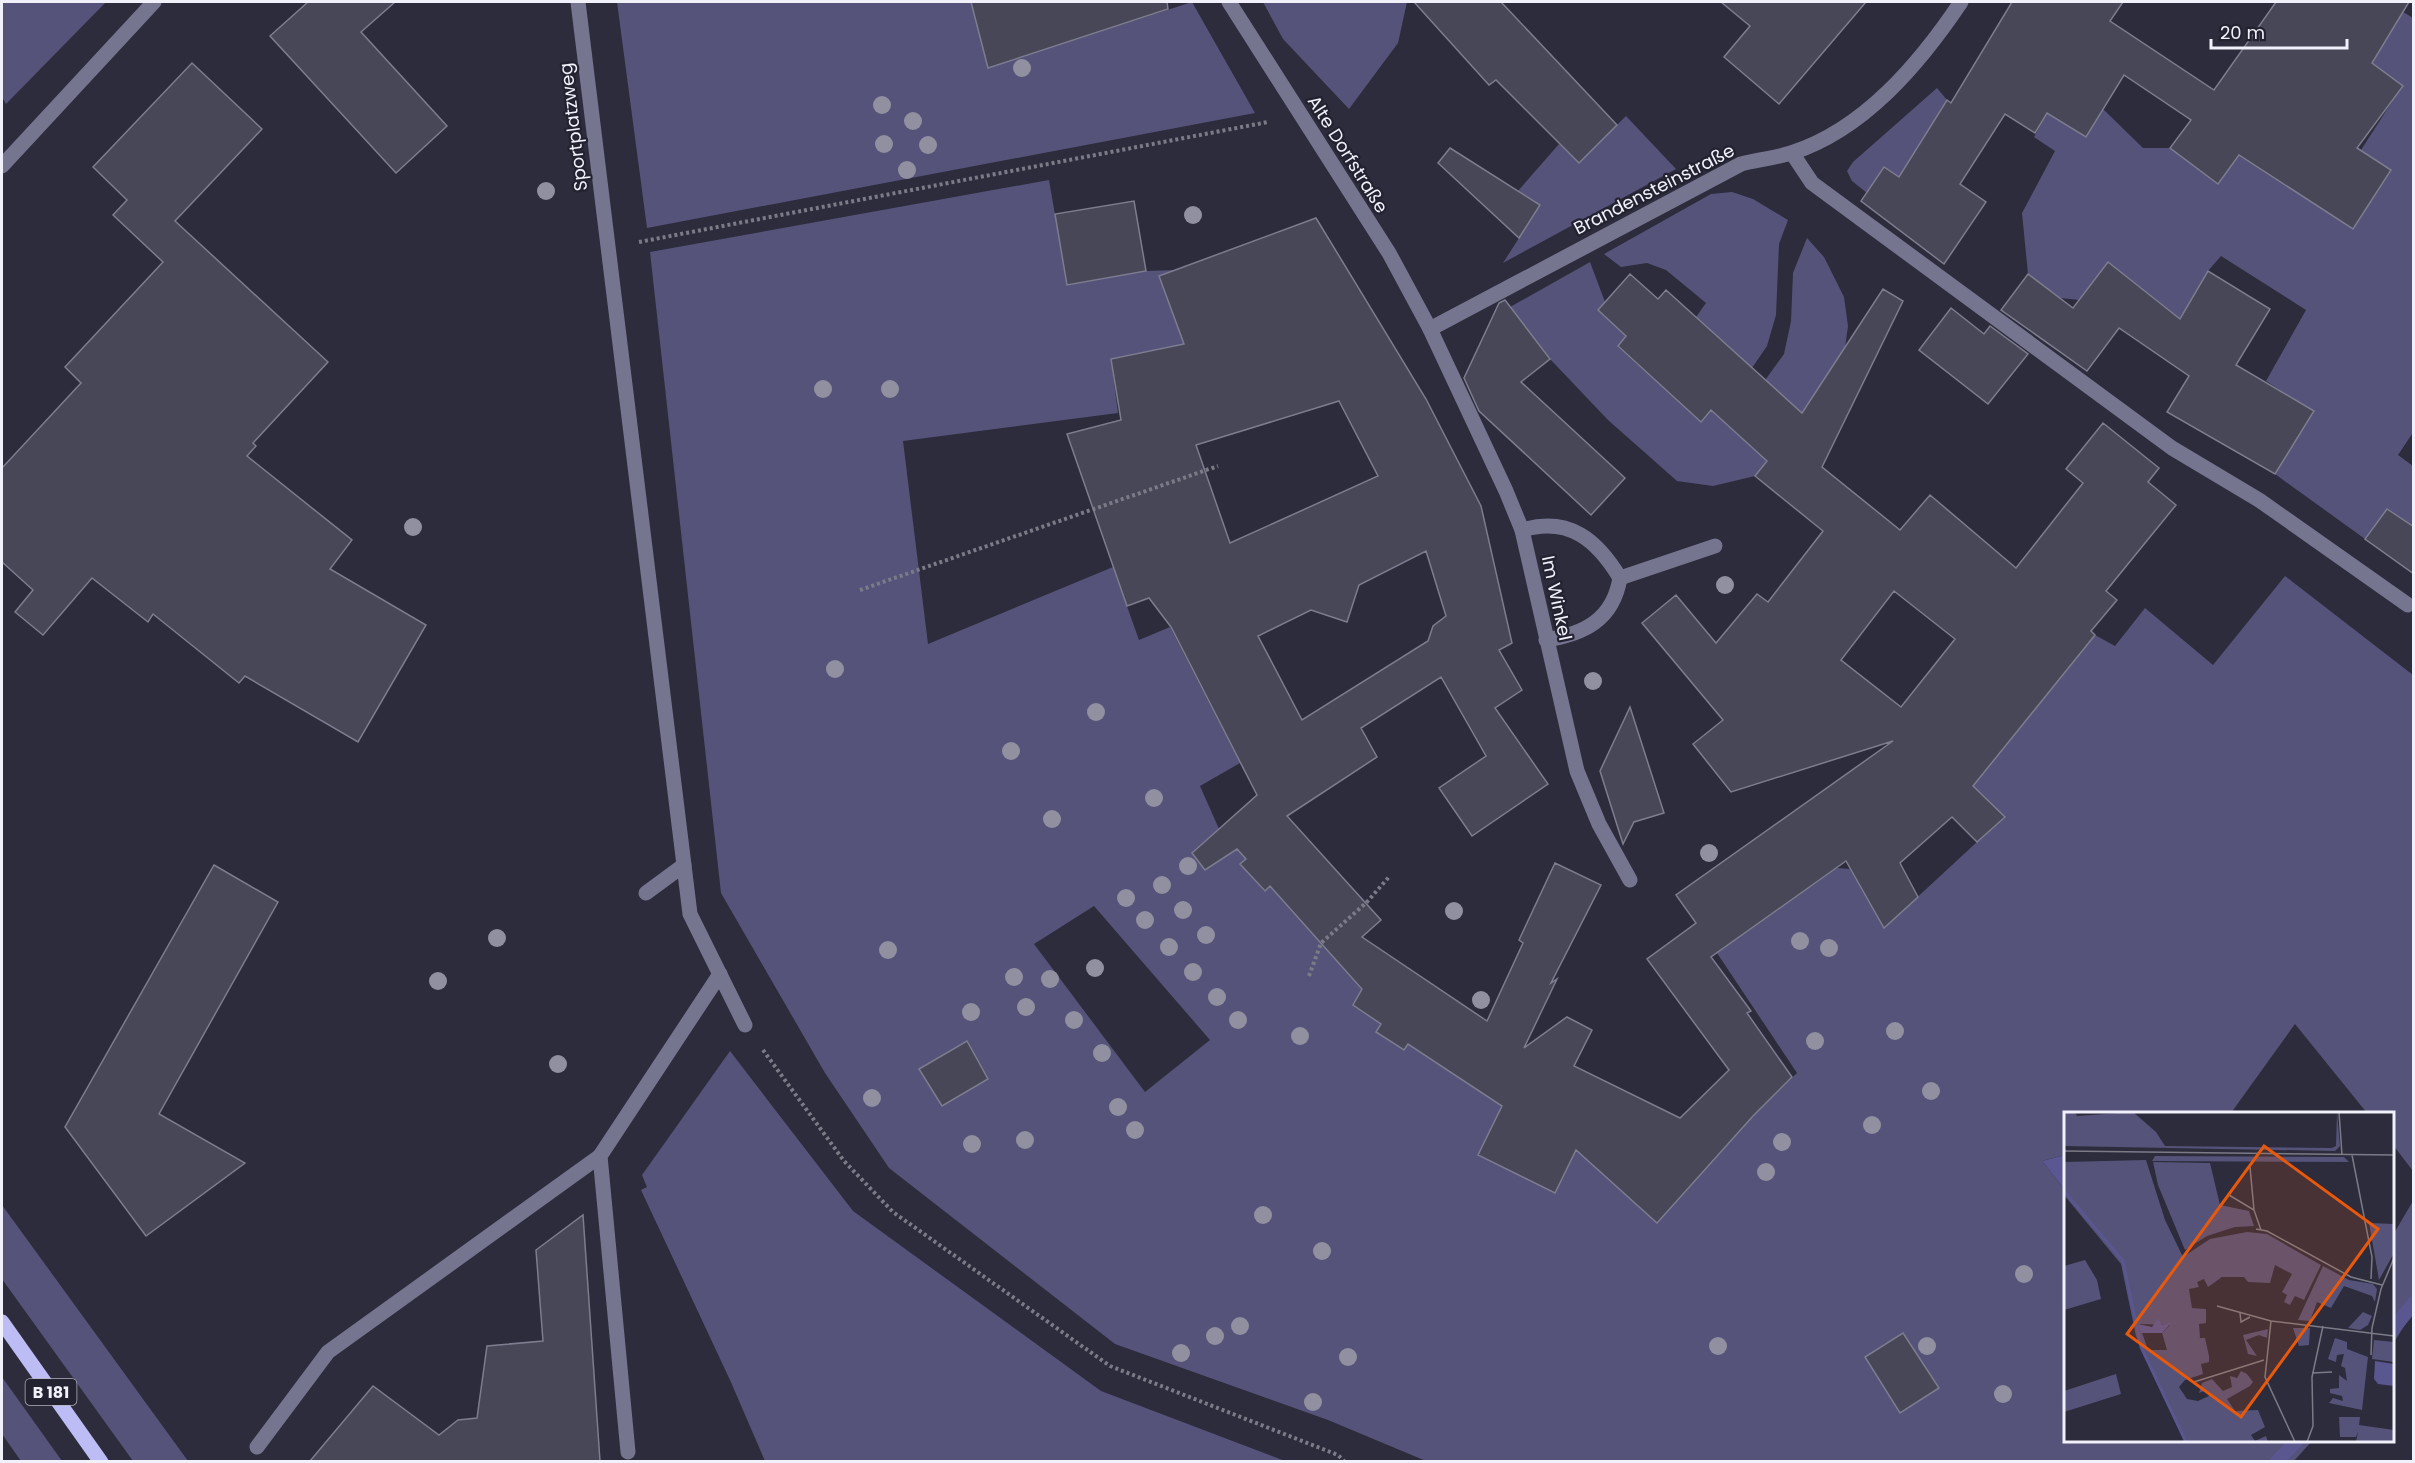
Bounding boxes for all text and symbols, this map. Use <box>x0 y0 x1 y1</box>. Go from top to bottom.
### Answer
scale bar <box>2211 12 2348 50</box>
text: 20 m <box>2220 20 2265 45</box>
street label: Sportplatzweg <box>553 61 593 193</box>
street label: Alte Dorfstraße <box>1302 90 1394 218</box>
street label: Brandensteinstraße <box>1569 138 1739 240</box>
street label: Im Winkel <box>1536 553 1578 643</box>
inset map <box>2064 1112 2394 1442</box>
road number: B 181 <box>26 1379 76 1405</box>

